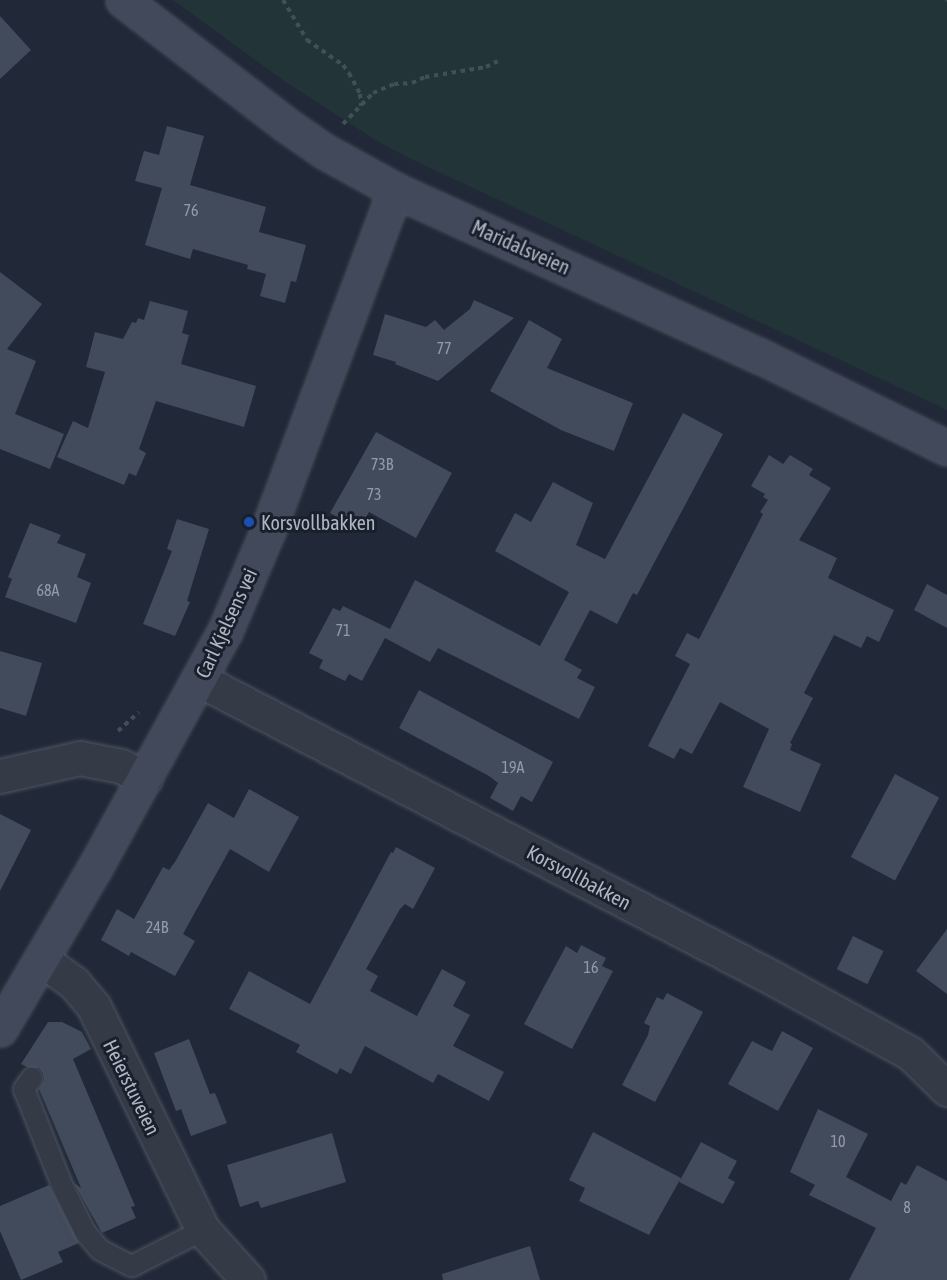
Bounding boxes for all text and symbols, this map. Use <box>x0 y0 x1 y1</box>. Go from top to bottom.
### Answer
house number: 76 <box>183 200 199 220</box>
street label: Maridalsveien <box>468 215 574 279</box>
house number: 77 <box>436 338 452 358</box>
house number: 73B <box>371 454 393 474</box>
house number: 73 <box>366 484 382 504</box>
place label: Korsvollbakken <box>261 510 376 534</box>
marker: Korsvollbakken <box>242 515 256 529</box>
street label: Carl Kjelsens vei <box>190 564 262 682</box>
house number: 68A <box>37 580 59 600</box>
house number: 71 <box>335 620 351 640</box>
house number: 19A <box>502 757 524 777</box>
street label: Korsvollbakken <box>523 840 635 914</box>
house number: 24B <box>146 917 168 937</box>
house number: 16 <box>583 957 599 977</box>
street label: Heierstuveien <box>99 1035 165 1139</box>
house number: 10 <box>830 1131 846 1151</box>
house number: 8 <box>903 1197 911 1217</box>

